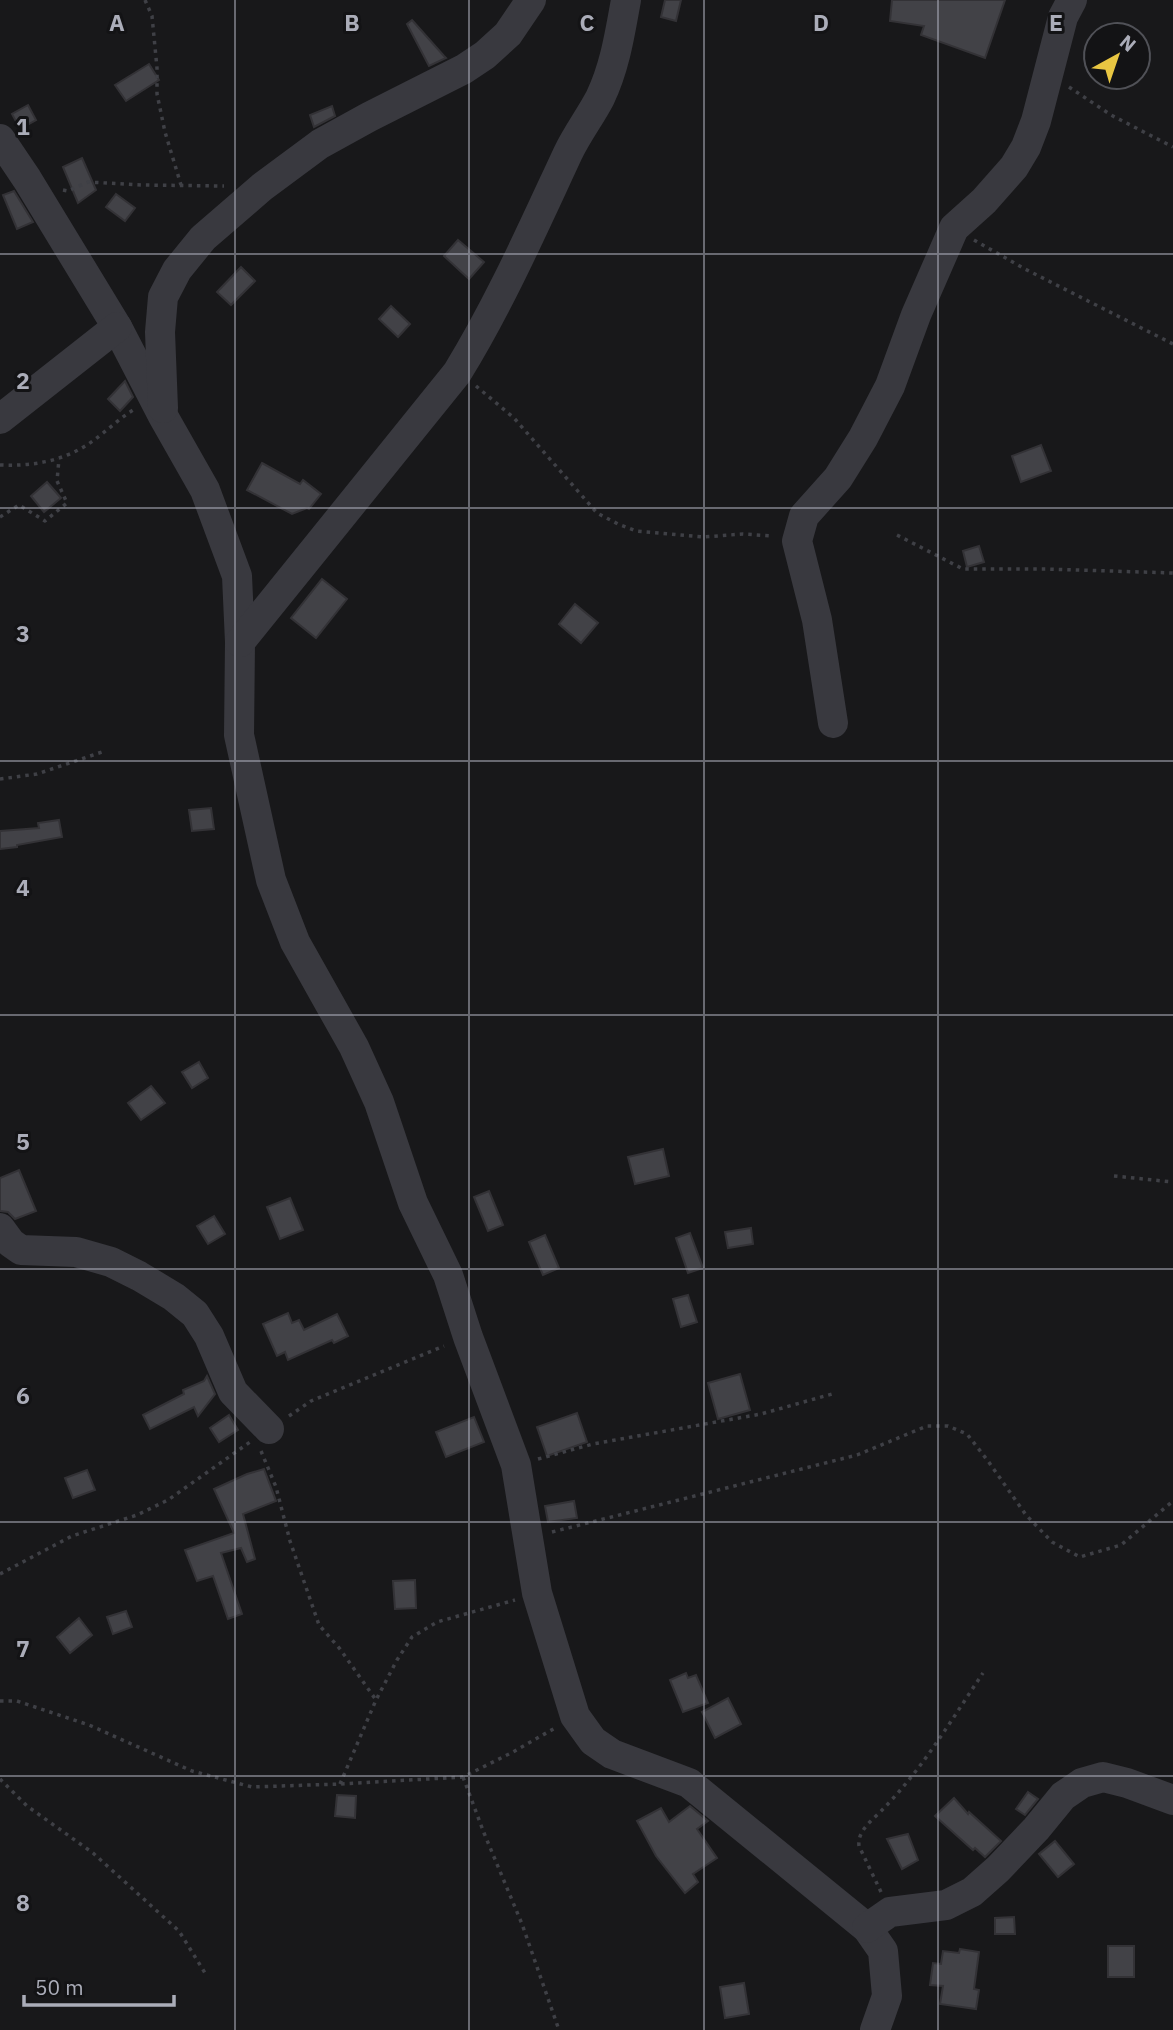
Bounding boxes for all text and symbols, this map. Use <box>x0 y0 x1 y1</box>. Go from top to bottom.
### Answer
text: A <box>109 7 125 37</box>
text: B <box>344 7 360 37</box>
text: C <box>580 7 595 37</box>
text: D <box>813 7 829 37</box>
text: E <box>1049 7 1063 37</box>
north arrow <box>1082 21 1152 91</box>
text: N <box>1115 29 1141 57</box>
text: 1 <box>16 111 30 141</box>
text: 2 <box>16 365 30 395</box>
text: 3 <box>16 618 30 648</box>
text: 4 <box>16 872 30 902</box>
text: 5 <box>16 1126 30 1156</box>
text: 6 <box>16 1380 30 1410</box>
text: 7 <box>16 1633 30 1663</box>
text: 8 <box>16 1887 30 1917</box>
scale bar <box>24 1964 175 2008</box>
text: 50 m <box>35 1973 84 2001</box>

